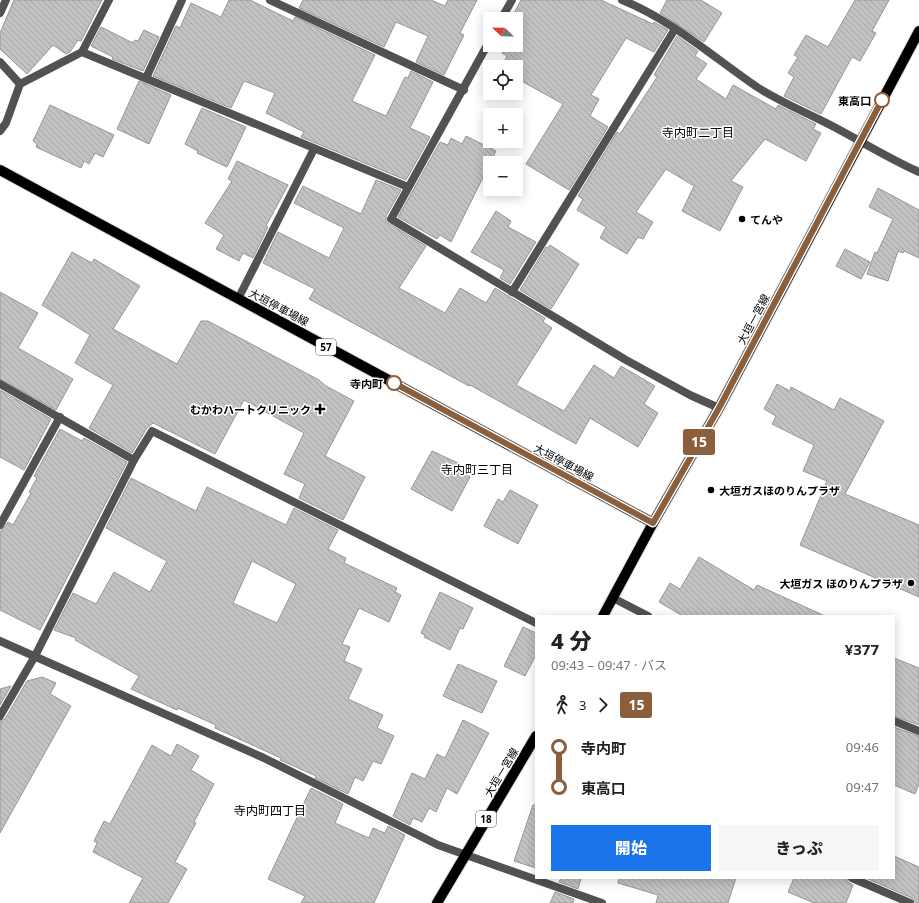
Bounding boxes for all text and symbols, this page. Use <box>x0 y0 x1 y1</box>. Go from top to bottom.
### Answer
north arrow <box>483 12 523 52</box>
map controls <box>483 12 523 196</box>
button: locate <box>483 60 523 100</box>
marker: 東高口 <box>874 92 890 108</box>
place label: 東高口 <box>838 93 871 108</box>
button: + <box>483 108 523 148</box>
district label: 寺内町二丁目 <box>662 124 734 141</box>
button: − <box>483 156 523 196</box>
place label: てんや <box>750 212 783 227</box>
marker: てんや <box>737 214 747 224</box>
street label: 大垣停車場線 <box>246 285 312 329</box>
street label: 大垣一宮線 <box>733 291 773 347</box>
road number: 57 <box>316 339 336 355</box>
marker: 寺内町 <box>386 375 402 391</box>
place label: 寺内町 <box>350 376 383 391</box>
place label: むかわハートクリニック <box>190 402 311 417</box>
marker: むかわハートクリニック <box>314 403 326 415</box>
line badge: 15 <box>681 429 717 455</box>
text: 15 <box>691 432 707 451</box>
street label: 大垣停車場線 <box>531 440 597 484</box>
district label: 寺内町三丁目 <box>441 461 513 478</box>
place label: 大垣ガスほのりんプラザ <box>719 483 840 498</box>
marker: 大垣ガスほのりんプラザ <box>706 485 716 495</box>
place label: 大垣ガス ほのりんプラザ <box>779 576 903 591</box>
marker: 大垣ガス ほのりんプラザ <box>906 578 916 588</box>
text: 4 分 <box>551 625 591 655</box>
text: ¥377 <box>845 639 879 659</box>
text: 09:43 – 09:47 · バス <box>551 656 667 674</box>
icon: walk <box>551 694 573 716</box>
icon: forward <box>592 694 614 716</box>
text: 15 <box>628 695 644 714</box>
text: 3 <box>579 696 586 714</box>
text: 寺内町 <box>581 738 626 758</box>
text: 09:46 <box>846 738 879 756</box>
street label: 大垣一宮線 <box>480 745 522 799</box>
text: 東高口 <box>581 778 626 798</box>
text: 09:47 <box>846 778 879 796</box>
district label: 寺内町四丁目 <box>234 802 306 819</box>
road number: 18 <box>476 811 496 827</box>
button: 開始 <box>551 825 711 871</box>
button: きっぷ <box>719 825 879 871</box>

